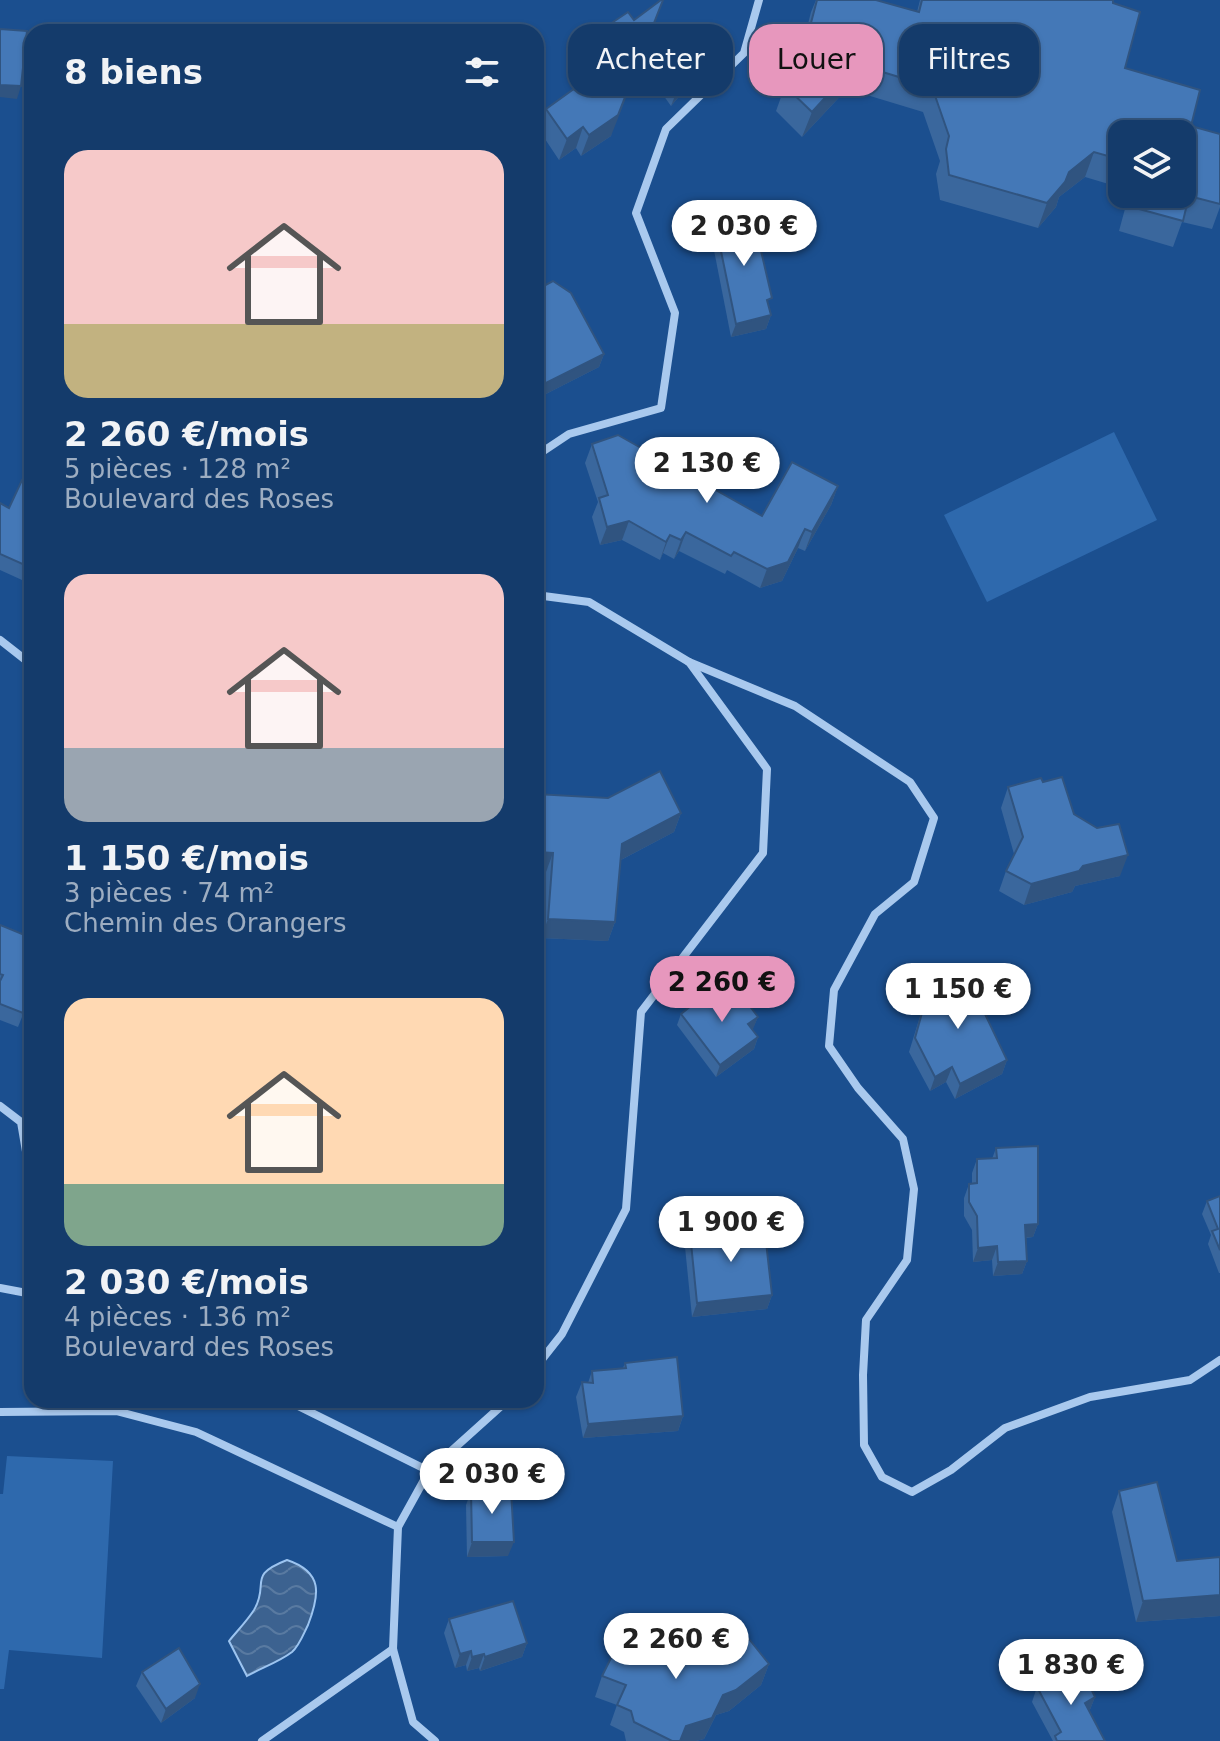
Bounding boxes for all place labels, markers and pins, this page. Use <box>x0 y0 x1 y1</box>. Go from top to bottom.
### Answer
pin: 2 030 € <box>670 200 818 268</box>
pin: 2 130 € <box>633 437 781 505</box>
pin: 2 260 € <box>648 956 796 1024</box>
pin: 1 150 € <box>884 963 1032 1031</box>
pin: 1 900 € <box>657 1196 805 1264</box>
pin: 2 030 € <box>418 1448 566 1516</box>
pin: 2 260 € <box>602 1613 750 1681</box>
pin: 1 830 € <box>997 1639 1145 1707</box>

